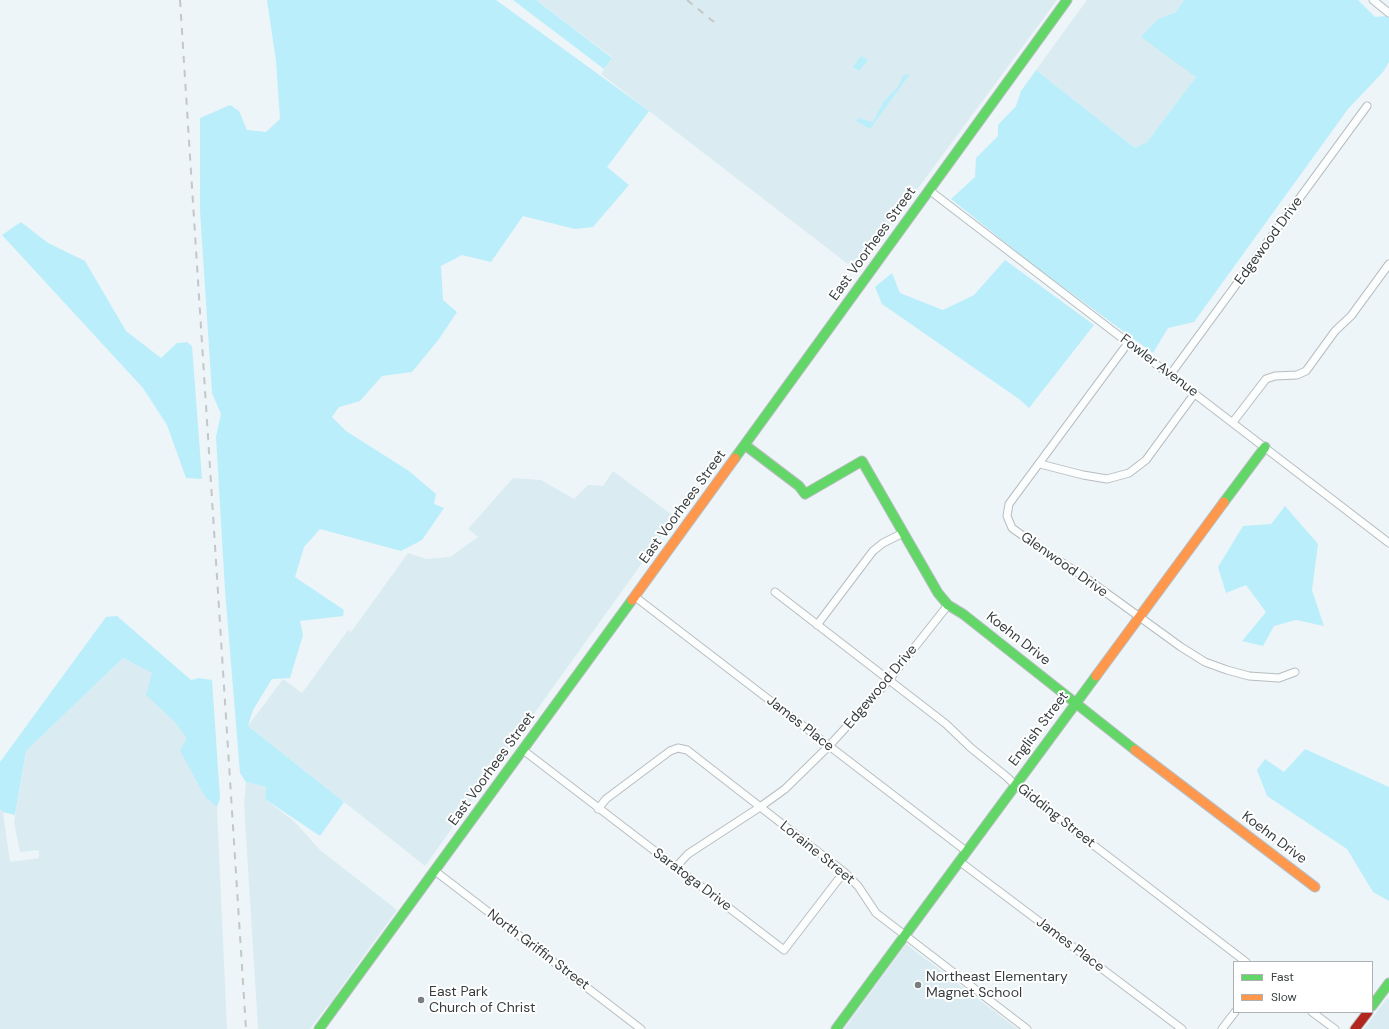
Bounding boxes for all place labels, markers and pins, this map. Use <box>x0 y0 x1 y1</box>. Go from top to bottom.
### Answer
place label: Northeast Elementary Magnet School <box>926 969 1068 1002</box>
marker: Northeast Elementary Magnet School <box>913 980 923 990</box>
place label: East Park Church of Christ <box>429 984 535 1016</box>
marker: East Park Church of Christ <box>416 995 426 1005</box>

